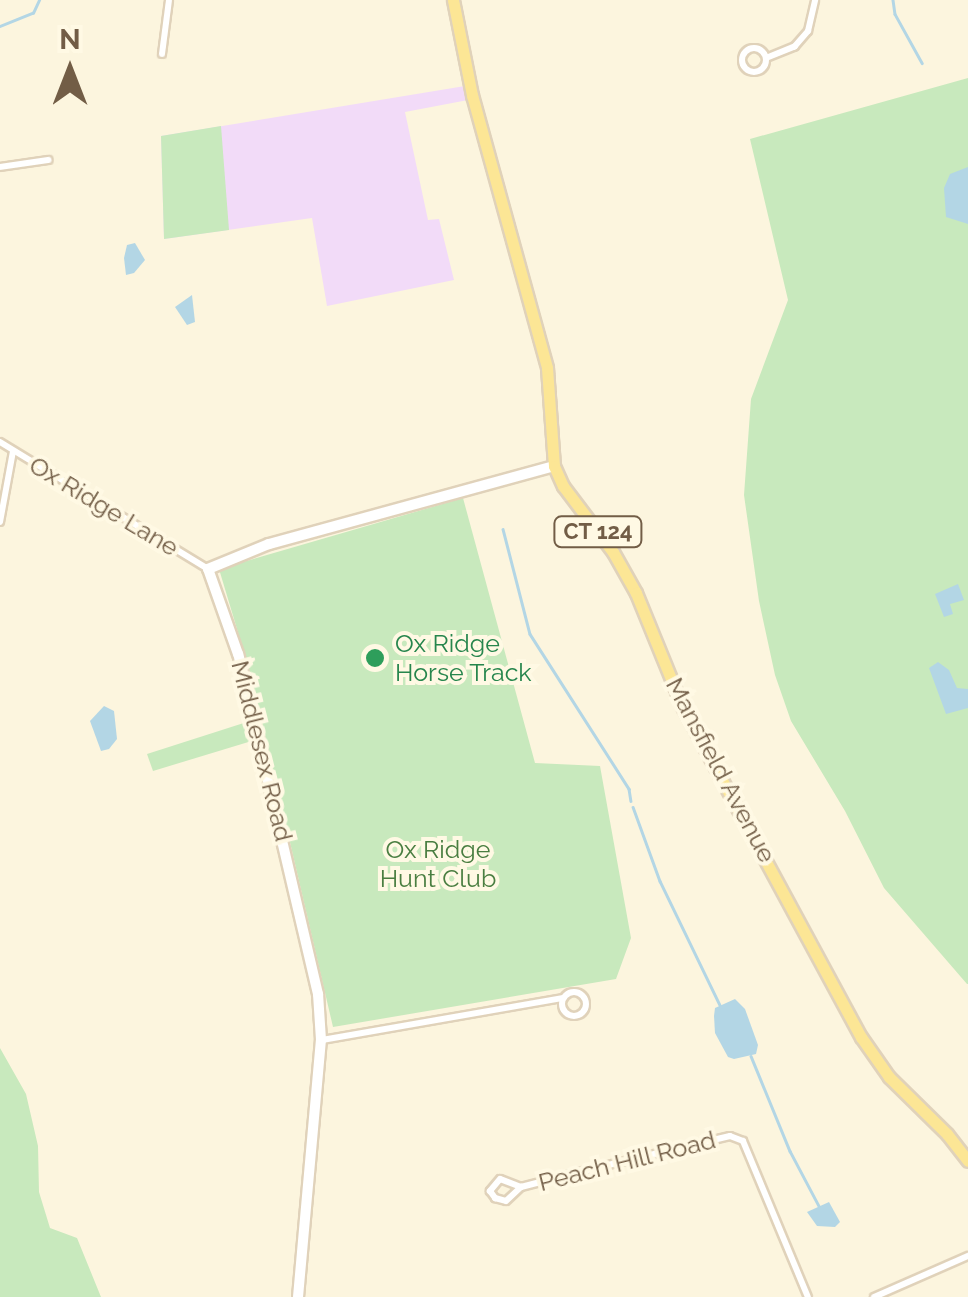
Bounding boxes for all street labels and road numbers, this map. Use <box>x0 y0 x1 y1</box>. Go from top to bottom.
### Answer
street label: Ox Ridge Lane <box>24 450 184 562</box>
road number: CT 124 <box>553 515 643 549</box>
street label: Middlesex Road <box>225 658 299 844</box>
street label: Mansfield Avenue <box>659 672 783 868</box>
street label: Peach Hill Road <box>535 1124 719 1198</box>

